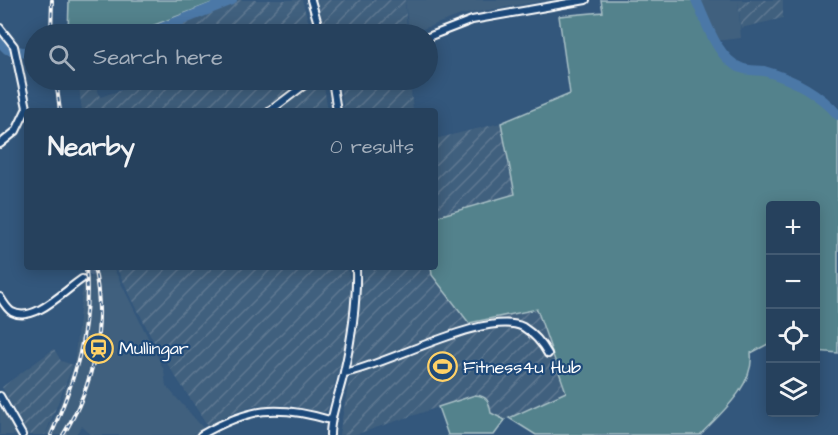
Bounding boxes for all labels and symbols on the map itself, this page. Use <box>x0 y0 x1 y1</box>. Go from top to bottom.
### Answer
station icon: Mullingar <box>82 332 114 364</box>
place label: Mullingar <box>119 336 189 362</box>
sports icon: Fitness4u Hub <box>426 351 458 383</box>
place label: Fitness4u Hub <box>463 355 581 380</box>

